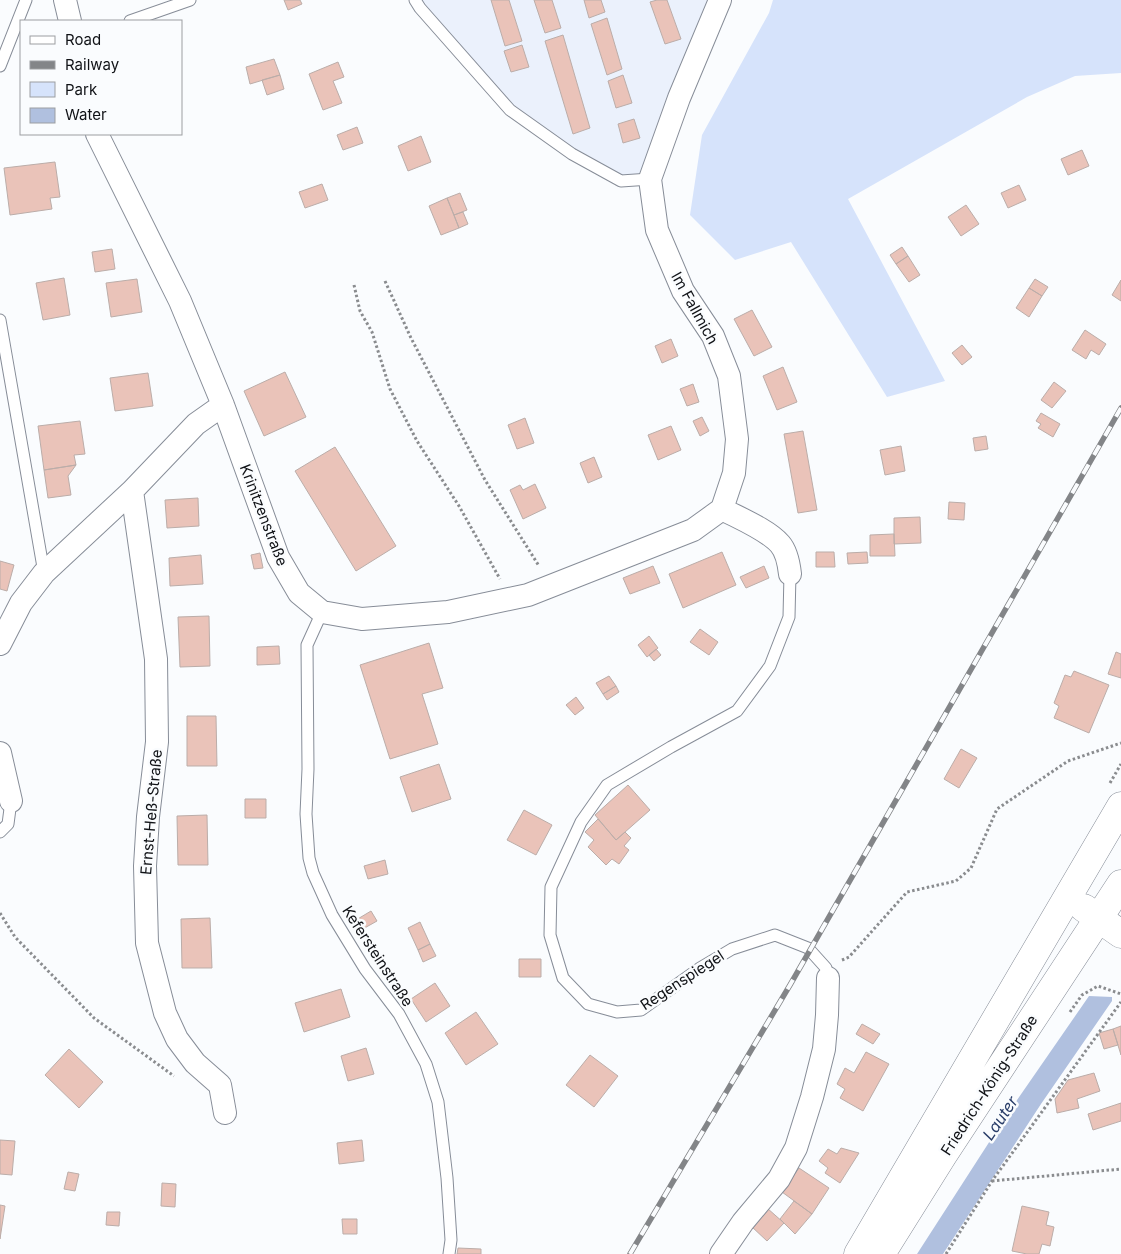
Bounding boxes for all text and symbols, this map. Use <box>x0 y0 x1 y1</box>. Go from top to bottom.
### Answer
legend <box>20 20 182 135</box>
text: Road <box>65 30 101 49</box>
text: Railway <box>65 55 120 74</box>
text: Park <box>65 80 98 99</box>
text: Water <box>65 105 107 124</box>
street label: Im Fallmich <box>667 269 723 347</box>
street label: Krinitzenstraße <box>236 461 292 569</box>
street label: Ernst-Heß-Straße <box>136 748 166 876</box>
street label: Kefersteinstraße <box>338 902 418 1010</box>
street label: Regenspiegel <box>637 946 727 1014</box>
street label: Friedrich-König-Straße <box>937 1011 1041 1159</box>
water label: Lauter <box>978 1091 1022 1144</box>

